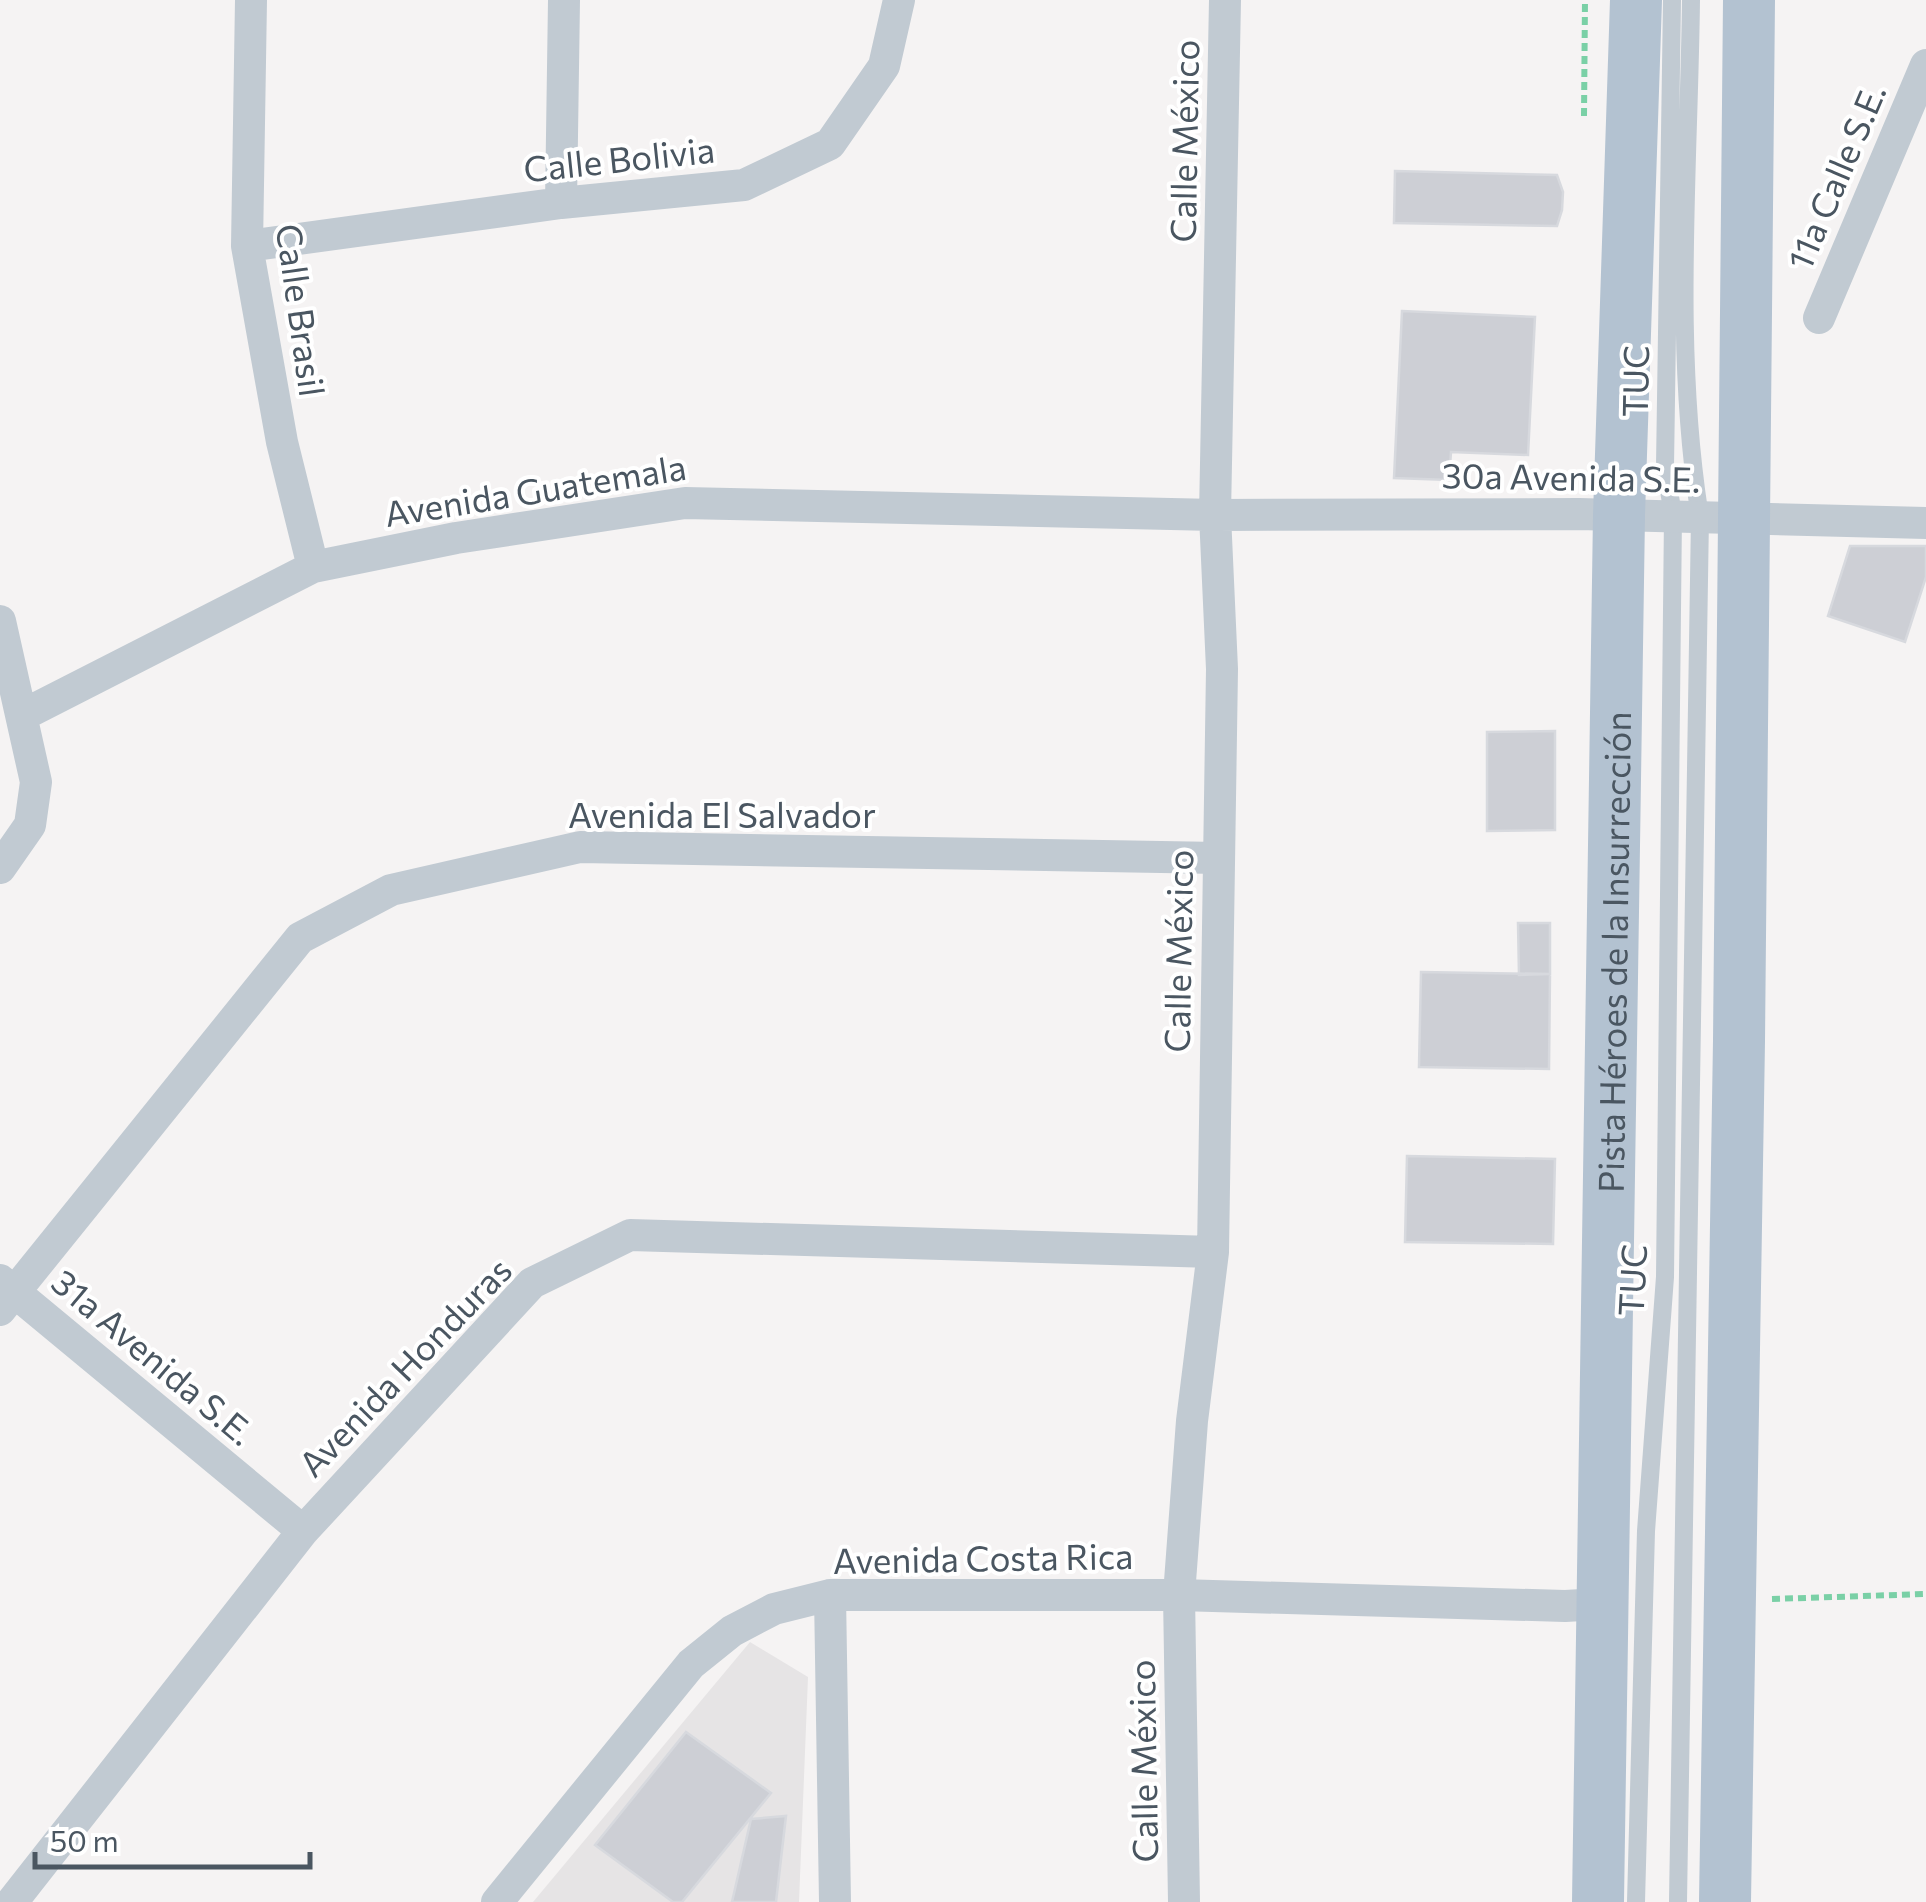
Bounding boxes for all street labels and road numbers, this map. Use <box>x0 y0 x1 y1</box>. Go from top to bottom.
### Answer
street label: Calle México <box>1160 39 1206 243</box>
street label: 11a Calle S.E. <box>1777 76 1893 276</box>
street label: Calle Bolivia <box>521 127 717 189</box>
street label: Calle Brasil <box>269 221 335 399</box>
street label: TUC <box>1612 345 1656 417</box>
street label: Avenida Guatemala <box>381 444 689 534</box>
street label: 30a Avenida S.E. <box>1441 452 1701 500</box>
street label: Pista Héroes de la Insurrección <box>1587 711 1638 1193</box>
street label: Avenida El Salvador <box>568 792 876 835</box>
street label: Calle México <box>1154 849 1200 1053</box>
street label: TUC <box>1608 1243 1654 1317</box>
street label: Avenida Honduras <box>289 1248 519 1484</box>
street label: 31a Avenida S.E. <box>44 1259 264 1453</box>
street label: Avenida Costa Rica <box>832 1533 1134 1581</box>
street label: Calle México <box>1119 1659 1165 1863</box>

